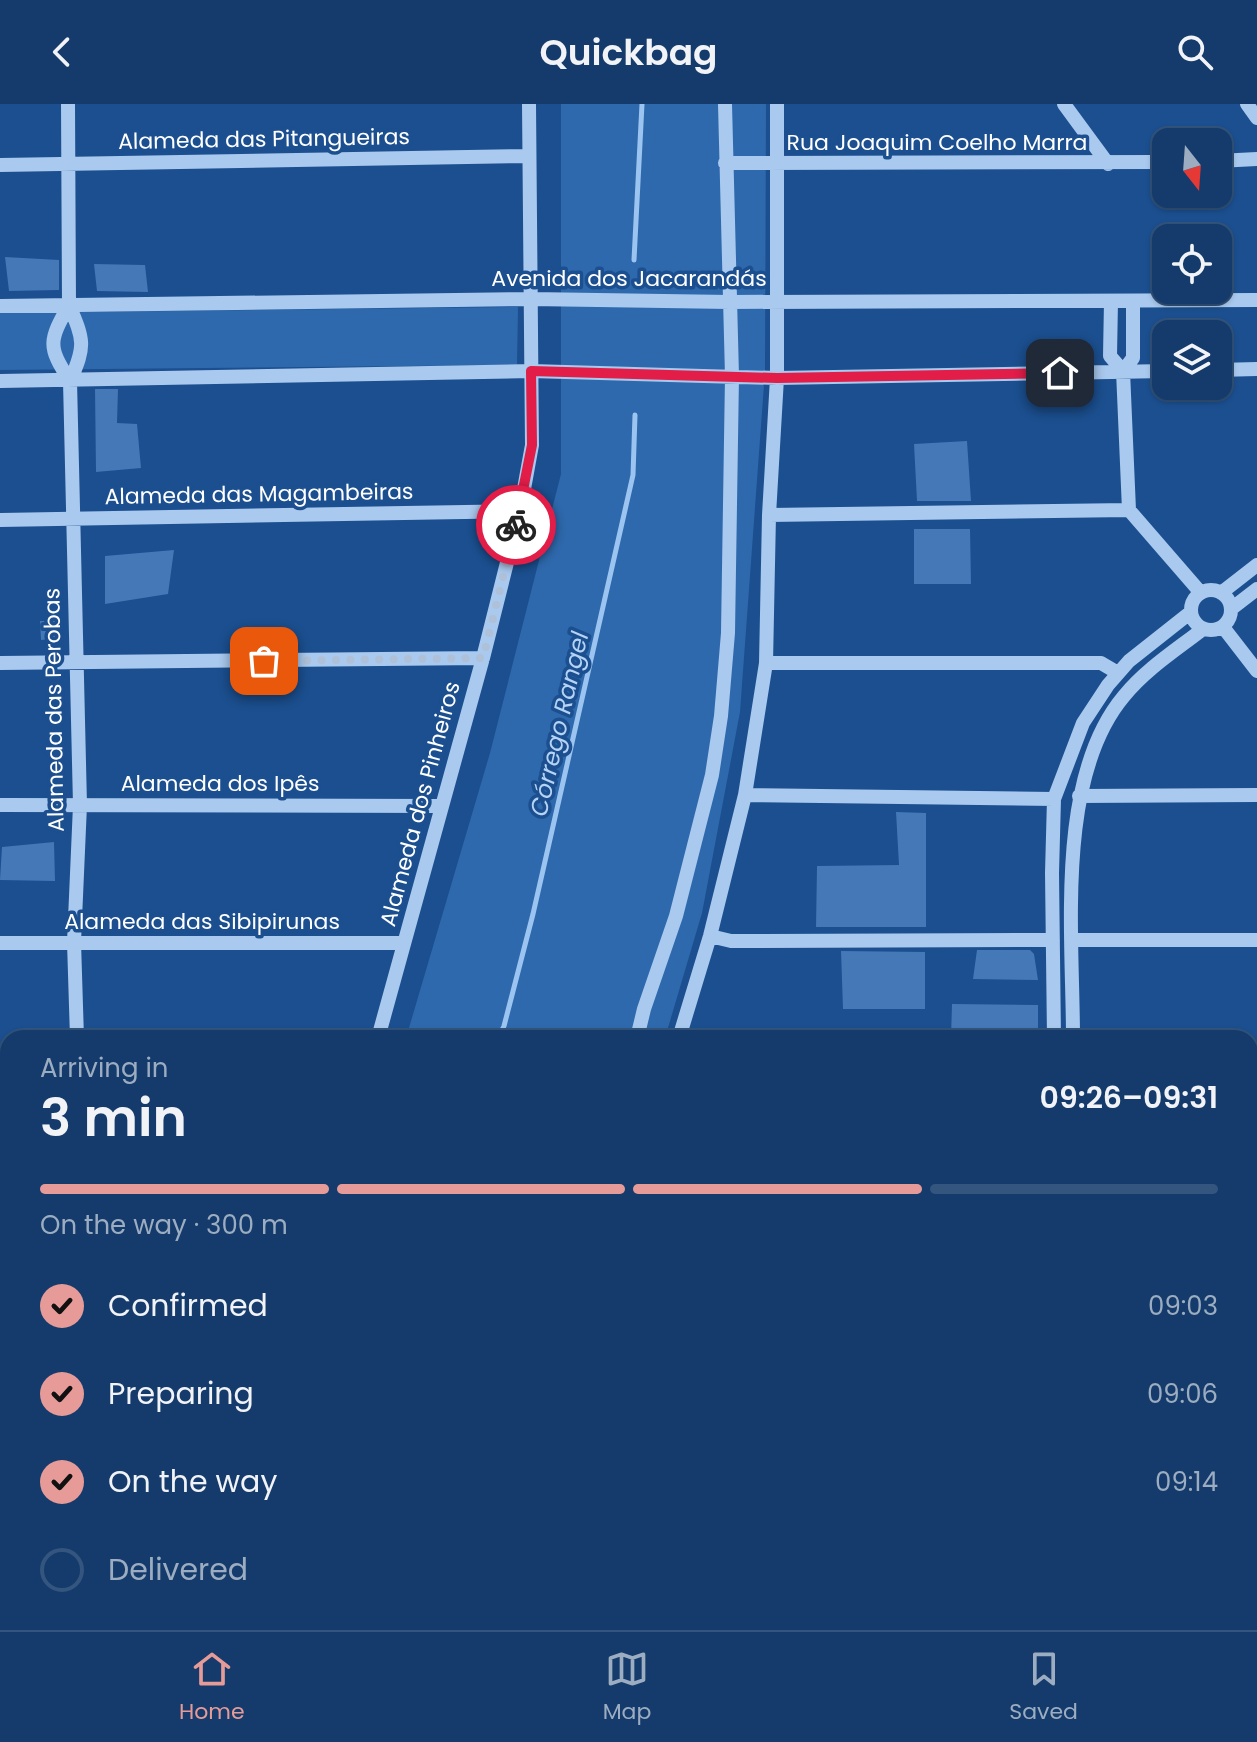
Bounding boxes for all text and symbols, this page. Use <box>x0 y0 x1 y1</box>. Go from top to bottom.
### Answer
text: Quickbag <box>539 27 718 78</box>
icon: back <box>40 30 84 74</box>
icon: search <box>1173 30 1217 74</box>
street label: Alameda das Pitangueiras <box>118 121 410 157</box>
street label: Rua Joaquim Coelho Marra <box>787 127 1087 158</box>
north arrow <box>1152 128 1232 208</box>
map controls <box>1152 128 1232 400</box>
button: locate <box>1152 224 1232 304</box>
street label: Avenida dos Jacarandás <box>491 263 767 294</box>
button: layers <box>1152 320 1232 400</box>
pin <box>1026 339 1094 407</box>
icon: home <box>1038 351 1082 395</box>
street label: Alameda das Magambeiras <box>104 476 414 512</box>
courier <box>476 485 556 565</box>
icon: bike <box>494 503 538 547</box>
street label: Alameda das Perobas <box>36 588 72 832</box>
pin <box>230 627 298 695</box>
water label: Córrego Rangel <box>522 628 596 820</box>
icon: bag <box>242 639 286 683</box>
street label: Alameda dos Pinheiros <box>372 678 468 930</box>
street label: Alameda dos Ipês <box>121 768 319 799</box>
street label: Alameda das Sibipirunas <box>64 906 340 937</box>
text: Arriving in <box>40 1050 169 1086</box>
text: 09:26–09:31 <box>1040 1076 1218 1119</box>
text: 3 min <box>40 1081 187 1154</box>
text: On the way · 300 m <box>40 1207 288 1243</box>
icon: check <box>40 1284 84 1328</box>
text: Confirmed <box>108 1284 268 1327</box>
text: 09:03 <box>1148 1288 1218 1324</box>
icon: check <box>40 1372 84 1416</box>
text: Preparing <box>108 1372 254 1415</box>
text: 09:06 <box>1147 1376 1218 1412</box>
icon: check <box>40 1460 84 1504</box>
text: On the way <box>108 1460 277 1503</box>
text: 09:14 <box>1155 1464 1218 1500</box>
text: Delivered <box>108 1548 248 1591</box>
tab: Home <box>179 1647 245 1728</box>
tab: Map <box>603 1647 651 1728</box>
tab: Saved <box>1009 1647 1078 1728</box>

